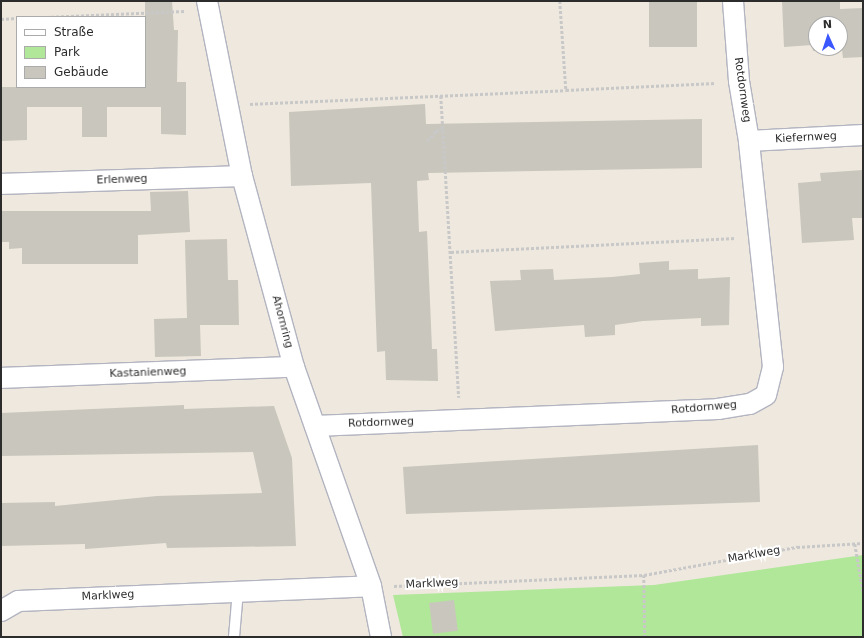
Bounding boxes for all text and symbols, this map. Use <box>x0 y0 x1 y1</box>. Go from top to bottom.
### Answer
legend <box>16 16 146 88</box>
north arrow <box>808 16 848 56</box>
text: N <box>822 18 832 31</box>
text: Straße <box>54 25 94 39</box>
text: Park <box>54 45 80 59</box>
street label: Rotdornweg <box>731 56 753 124</box>
text: Gebäude <box>54 65 108 79</box>
street label: Kiefernweg <box>775 130 837 146</box>
street label: Erlenweg <box>96 173 148 187</box>
street label: Ahornring <box>269 294 295 350</box>
street label: Kastanienweg <box>109 365 187 381</box>
street label: Rotdornweg <box>671 399 737 417</box>
street label: Rotdornweg <box>348 415 414 431</box>
street label: Marklweg <box>727 544 781 566</box>
street label: Marklweg <box>405 576 459 592</box>
street label: Marklweg <box>81 588 135 604</box>

